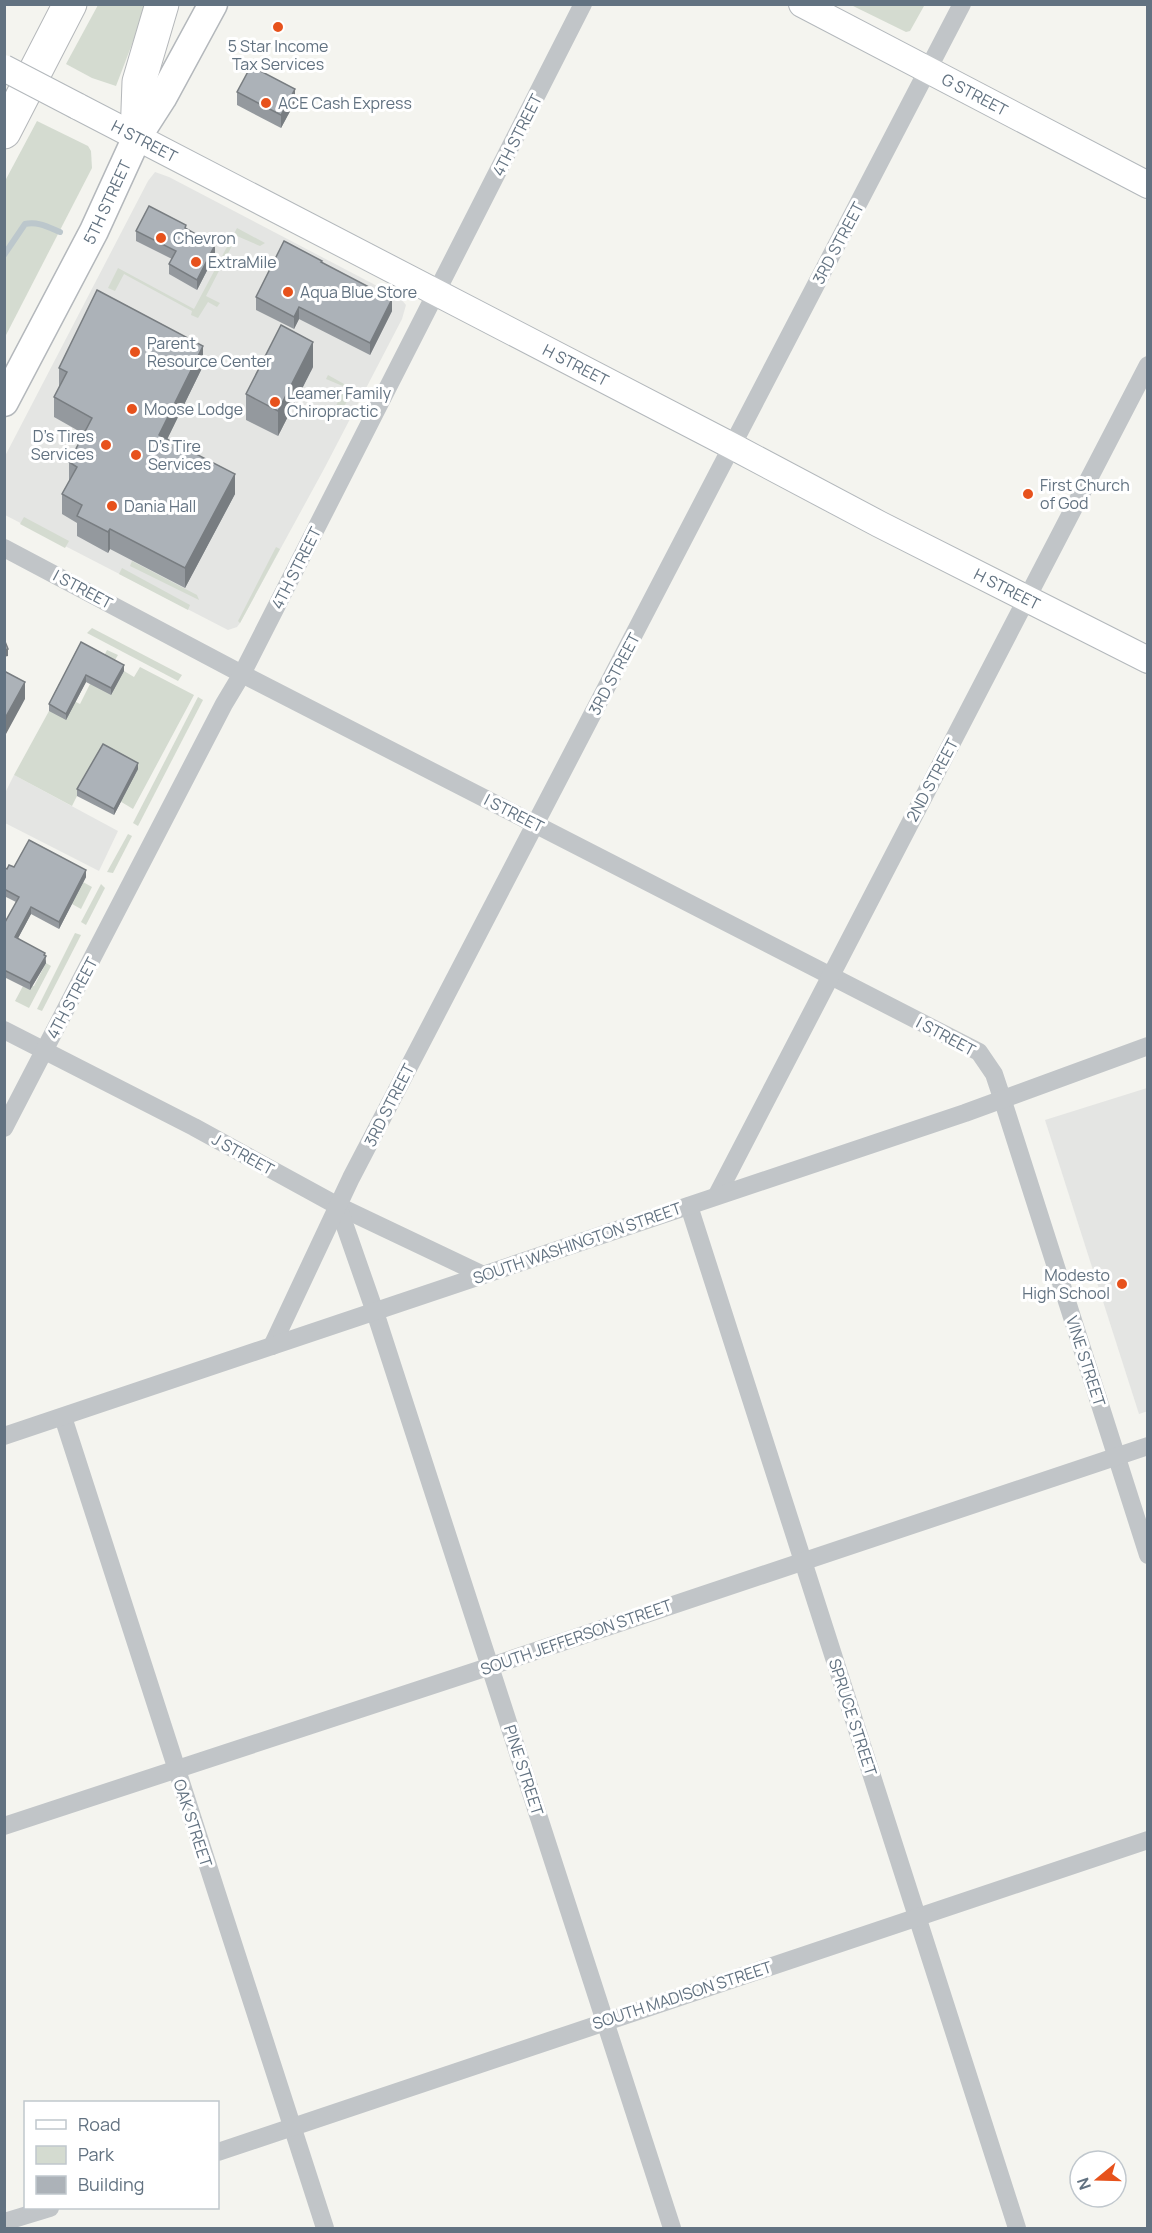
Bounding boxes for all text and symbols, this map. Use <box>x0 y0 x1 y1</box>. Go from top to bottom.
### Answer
marker: 5 Star Income Tax Services <box>271 20 285 34</box>
place label: 5 Star Income Tax Services <box>228 35 328 75</box>
street label: G STREET <box>938 68 1012 121</box>
street label: 4TH STREET <box>487 90 547 180</box>
place label: ACE Cash Express <box>278 92 412 114</box>
marker: ACE Cash Express <box>259 96 273 110</box>
street label: H STREET <box>108 115 182 167</box>
street label: 5TH STREET <box>78 156 136 248</box>
street label: 3RD STREET <box>807 198 869 288</box>
place label: Chevron <box>173 227 236 249</box>
marker: Chevron <box>154 231 168 245</box>
place label: ExtraMile <box>208 251 277 273</box>
marker: ExtraMile <box>189 255 203 269</box>
place label: Aqua Blue Store <box>300 281 417 303</box>
marker: Aqua Blue Store <box>281 285 295 299</box>
place label: Parent Resource Center <box>147 332 272 372</box>
street label: H STREET <box>539 339 613 391</box>
marker: Parent Resource Center <box>128 345 142 359</box>
place label: Leamer Family Chiropractic <box>287 382 392 422</box>
marker: Leamer Family Chiropractic <box>268 395 282 409</box>
place label: Moose Lodge <box>144 398 243 420</box>
marker: Moose Lodge <box>125 402 139 416</box>
place label: D's Tires Services <box>31 425 94 465</box>
place label: D's Tire Services <box>148 435 211 475</box>
marker: D's Tires Services <box>99 438 113 452</box>
marker: D's Tire Services <box>129 448 143 462</box>
place label: First Church of God <box>1040 474 1130 514</box>
marker: First Church of God <box>1021 487 1035 501</box>
place label: Dania Hall <box>124 495 196 517</box>
marker: Dania Hall <box>105 499 119 513</box>
street label: 4TH STREET <box>266 523 326 613</box>
street label: H STREET <box>970 563 1044 615</box>
street label: I STREET <box>49 564 117 614</box>
street label: 3RD STREET <box>583 629 645 719</box>
street label: 2ND STREET <box>901 734 963 825</box>
street label: I STREET <box>480 789 548 838</box>
street label: 4TH STREET <box>41 953 103 1043</box>
street label: I STREET <box>912 1011 980 1061</box>
street label: 3RD STREET <box>359 1059 419 1150</box>
street label: J STREET <box>208 1128 278 1180</box>
street label: SOUTH WASHINGTON STREET <box>470 1197 685 1289</box>
place label: Modesto High School <box>1022 1264 1110 1304</box>
marker: Modesto High School <box>1115 1277 1129 1291</box>
street label: VINE STREET <box>1061 1313 1111 1410</box>
street label: SOUTH JEFFERSON STREET <box>477 1594 675 1680</box>
street label: SPRUCE STREET <box>824 1656 882 1779</box>
street label: PINE STREET <box>499 1722 549 1819</box>
street label: OAK STREET <box>168 1776 218 1870</box>
street label: SOUTH MADISON STREET <box>590 1955 775 2034</box>
legend <box>24 2101 219 2209</box>
text: Road <box>78 2112 121 2136</box>
text: Park <box>78 2142 115 2166</box>
north arrow <box>1068 2149 1128 2209</box>
text: Building <box>78 2172 144 2196</box>
text: N <box>1072 2175 1096 2193</box>

